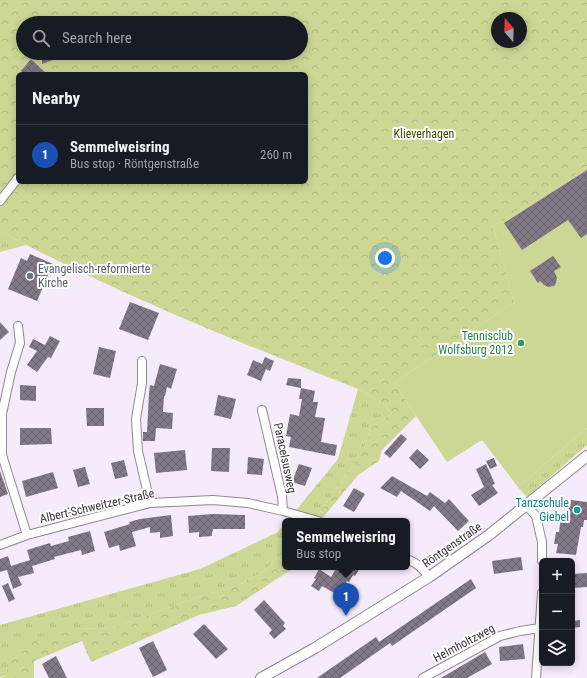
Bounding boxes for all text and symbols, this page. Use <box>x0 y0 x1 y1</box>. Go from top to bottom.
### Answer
north arrow <box>491 12 527 48</box>
search box <box>16 16 308 60</box>
icon: search <box>30 27 52 49</box>
text: Search here <box>62 29 132 47</box>
text: Nearby <box>32 88 80 108</box>
park label: Klieverhagen <box>394 127 455 141</box>
text: Semmelweisring <box>70 138 169 156</box>
text: 1 <box>42 147 48 162</box>
text: 260 m <box>260 147 292 162</box>
text: Bus stop · Röntgenstraße <box>70 156 199 171</box>
your location <box>375 248 395 268</box>
place label: Evangelisch-reformierte Kirche <box>38 262 151 290</box>
marker: Evangelisch-reformierte Kirche <box>25 271 35 281</box>
place label: Tennisclub Wolfsburg 2012 <box>438 329 513 357</box>
marker: Tennisclub Wolfsburg 2012 <box>516 338 526 348</box>
street label: Paracelsusweg <box>271 422 299 495</box>
street label: Albert-Schweitzer-Straße <box>38 486 156 526</box>
place label: Tanzschule Giebel <box>516 496 569 524</box>
marker: Tanzschule Giebel <box>572 505 582 515</box>
popup <box>282 518 410 570</box>
street label: Röntgenstraße <box>420 519 485 571</box>
text: Semmelweisring <box>296 528 396 546</box>
text: Bus stop <box>296 546 341 561</box>
map controls <box>539 558 575 666</box>
button: + <box>539 558 575 594</box>
pin: 1 <box>333 583 359 616</box>
button: − <box>539 594 575 630</box>
street label: Helmholtzweg <box>431 621 497 665</box>
button: layers <box>539 630 575 666</box>

